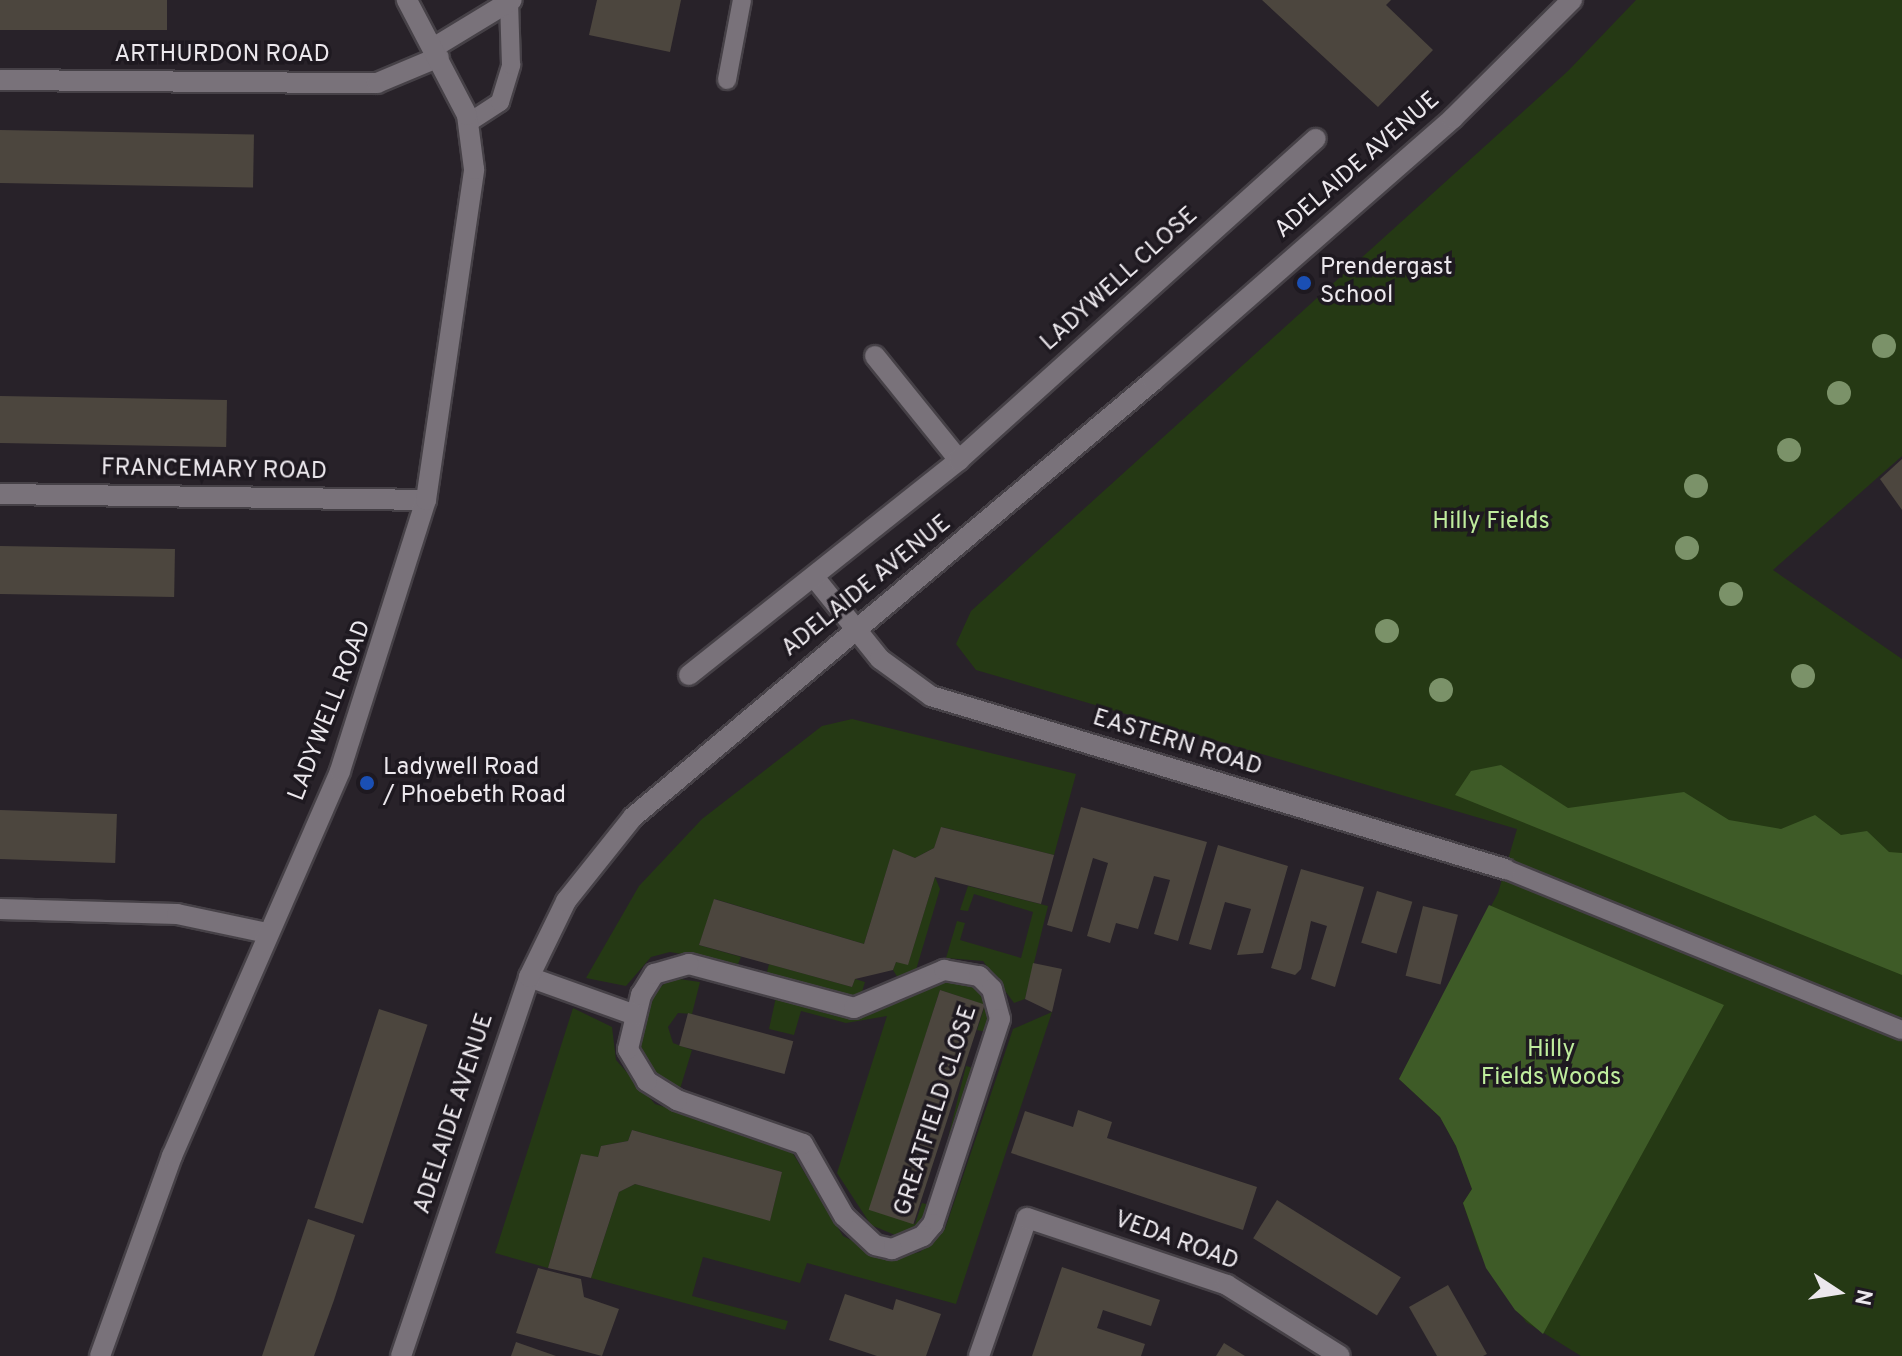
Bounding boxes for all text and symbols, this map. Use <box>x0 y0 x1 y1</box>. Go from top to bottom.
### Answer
street label: ARTHURDON ROAD <box>114 42 330 70</box>
street label: ADELAIDE AVENUE <box>1269 86 1447 246</box>
street label: LADYWELL CLOSE <box>1035 202 1205 358</box>
place label: Prendergast School <box>1320 255 1453 311</box>
marker: Prendergast School <box>1295 274 1313 292</box>
street label: FRANCEMARY ROAD <box>100 455 328 487</box>
park label: Hilly Fields <box>1432 509 1550 537</box>
street label: ADELAIDE AVENUE <box>776 510 958 664</box>
street label: LADYWELL ROAD <box>283 616 379 806</box>
street label: EASTERN ROAD <box>1089 705 1265 783</box>
place label: Ladywell Road / Phoebeth Road <box>383 755 566 811</box>
marker: Ladywell Road / Phoebeth Road <box>358 774 376 792</box>
street label: GREATFIELD CLOSE <box>889 1002 985 1220</box>
street label: ADELAIDE AVENUE <box>409 1010 501 1218</box>
park label: Hilly Fields Woods <box>1480 1037 1622 1093</box>
street label: VEDA ROAD <box>1109 1206 1243 1278</box>
north arrow <box>1798 1252 1878 1332</box>
text: N <box>1847 1287 1877 1308</box>

